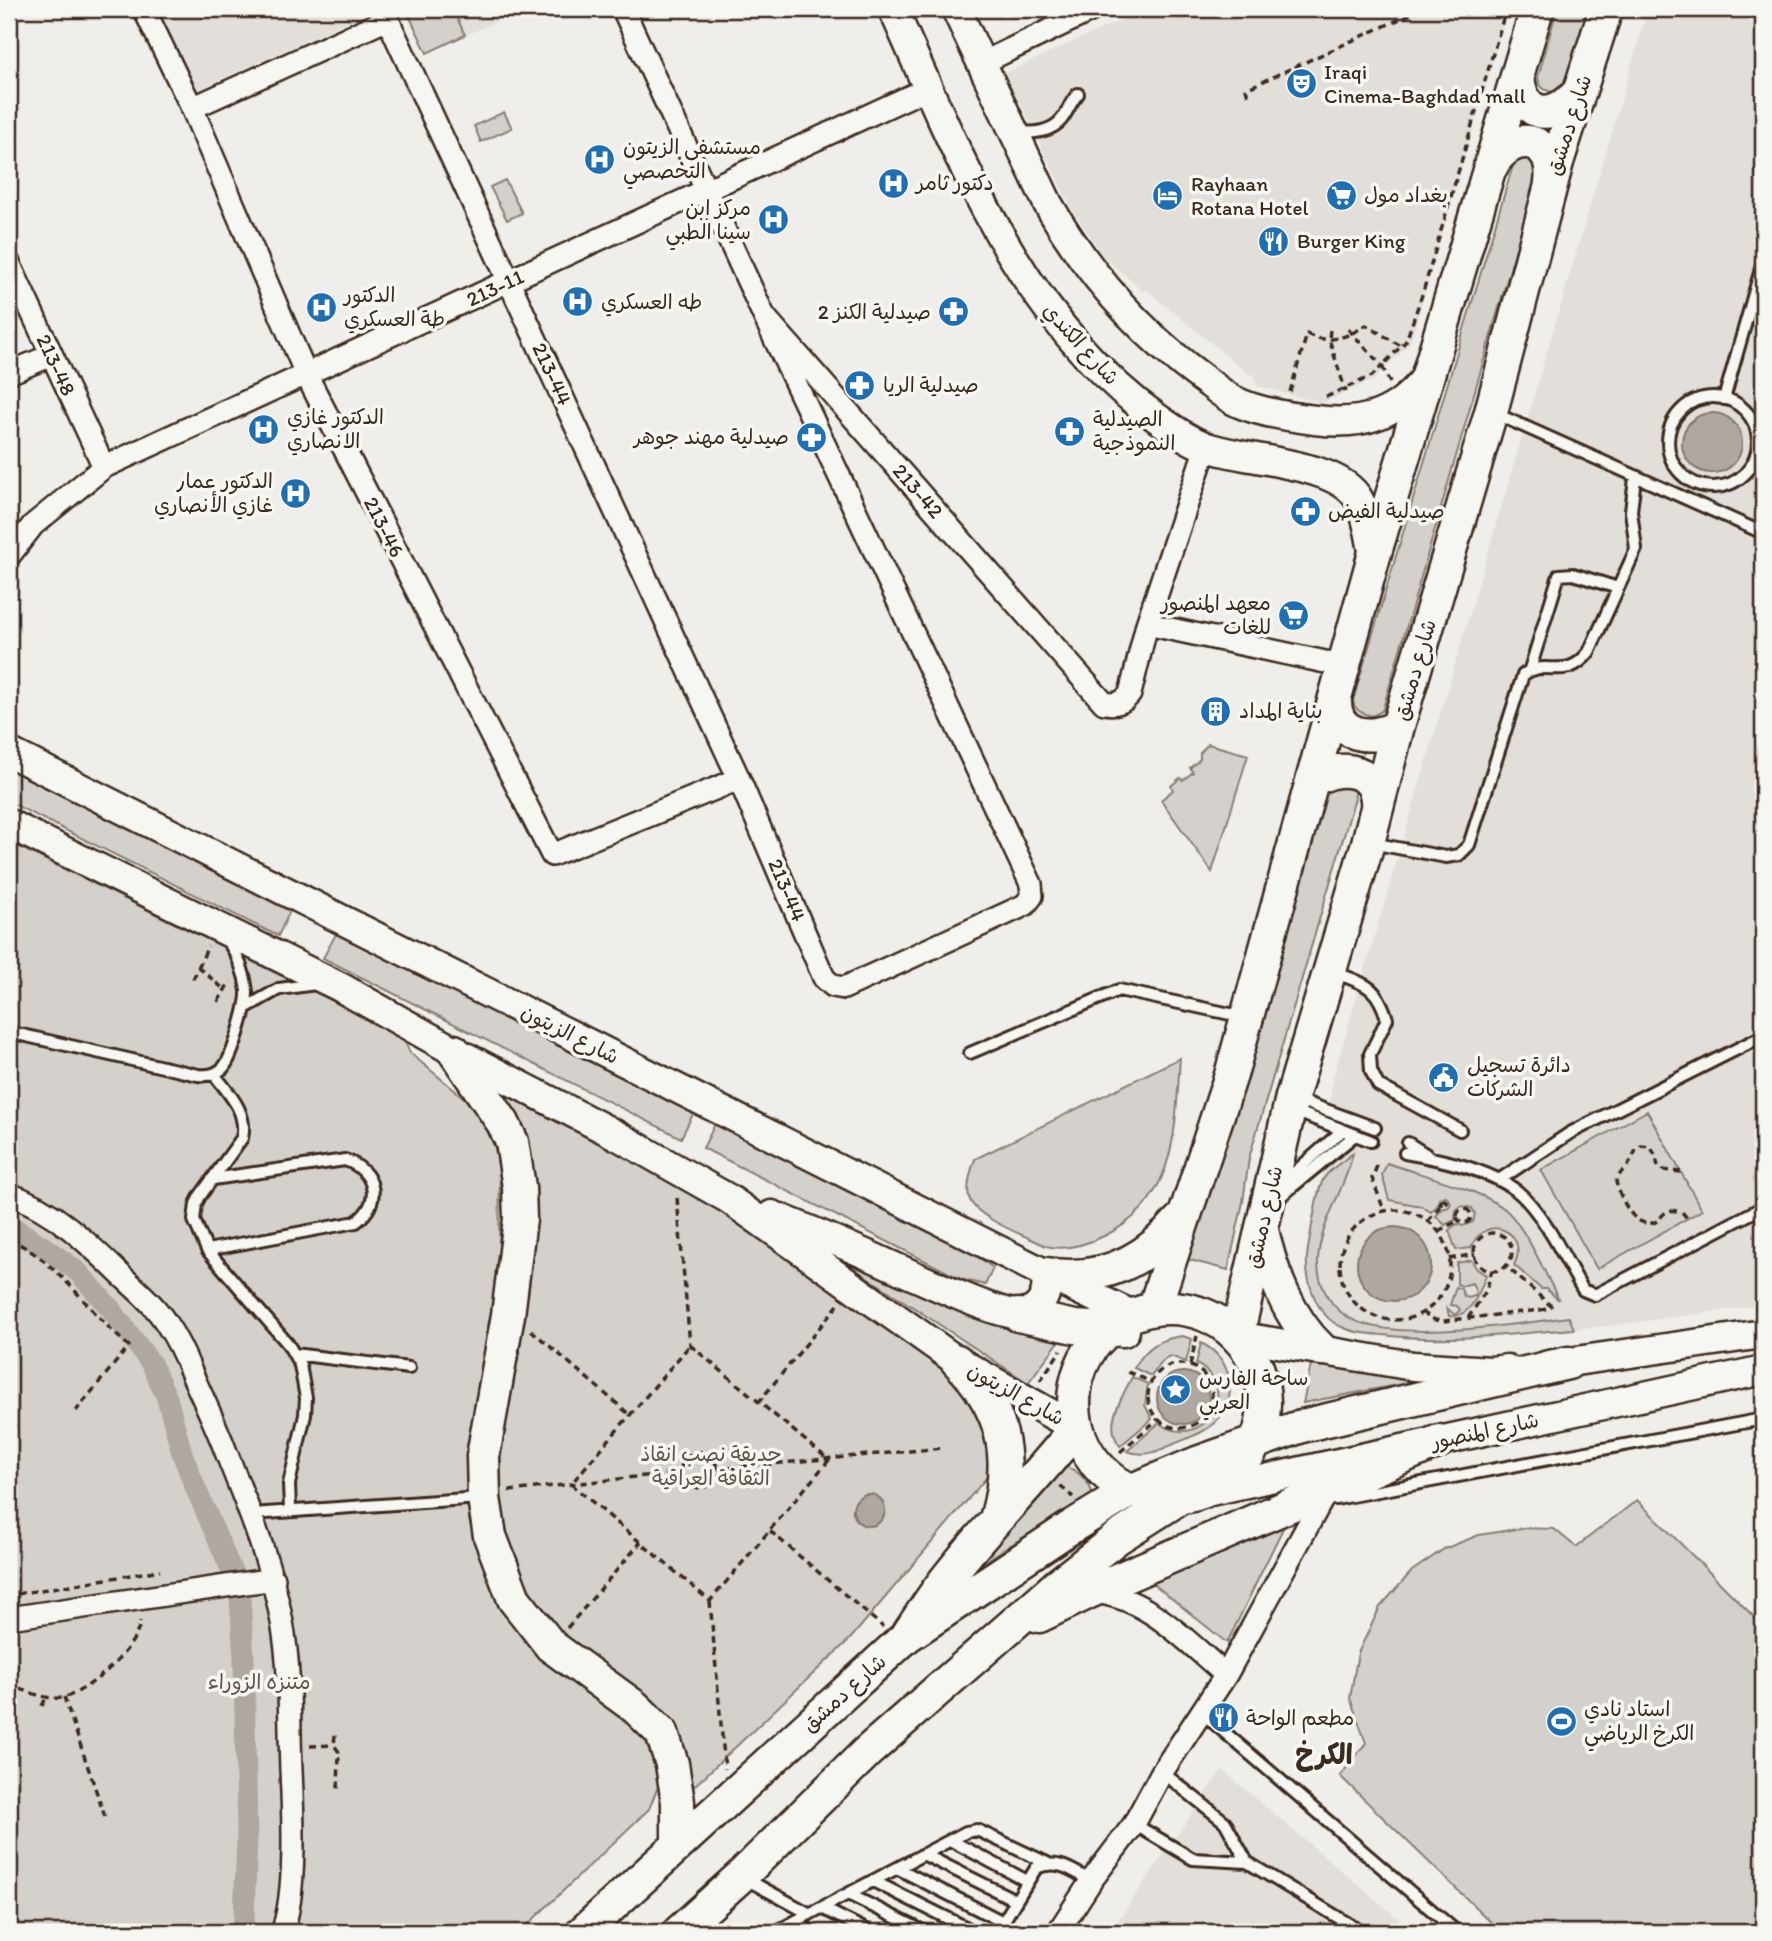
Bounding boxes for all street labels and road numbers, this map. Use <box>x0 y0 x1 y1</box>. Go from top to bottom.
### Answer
street label: شارع دمشق <box>1541 71 1599 179</box>
street label: 213-11 <box>462 263 528 312</box>
street label: شارع الكندي <box>1036 298 1125 392</box>
street label: 213-48 <box>31 330 81 399</box>
street label: 213-44 <box>527 339 578 409</box>
street label: 213-42 <box>888 458 949 523</box>
street label: 213-46 <box>359 492 410 561</box>
street label: شارع دمشق <box>1388 616 1444 724</box>
street label: 213-44 <box>763 855 812 925</box>
street label: شارع الزيتون <box>516 998 623 1072</box>
street label: شارع دمشق <box>1240 1163 1290 1271</box>
street label: شارع الزيتون <box>962 1357 1069 1433</box>
street label: شارع المنصور <box>1427 1407 1542 1457</box>
street label: شارع دمشق <box>797 1648 893 1739</box>

